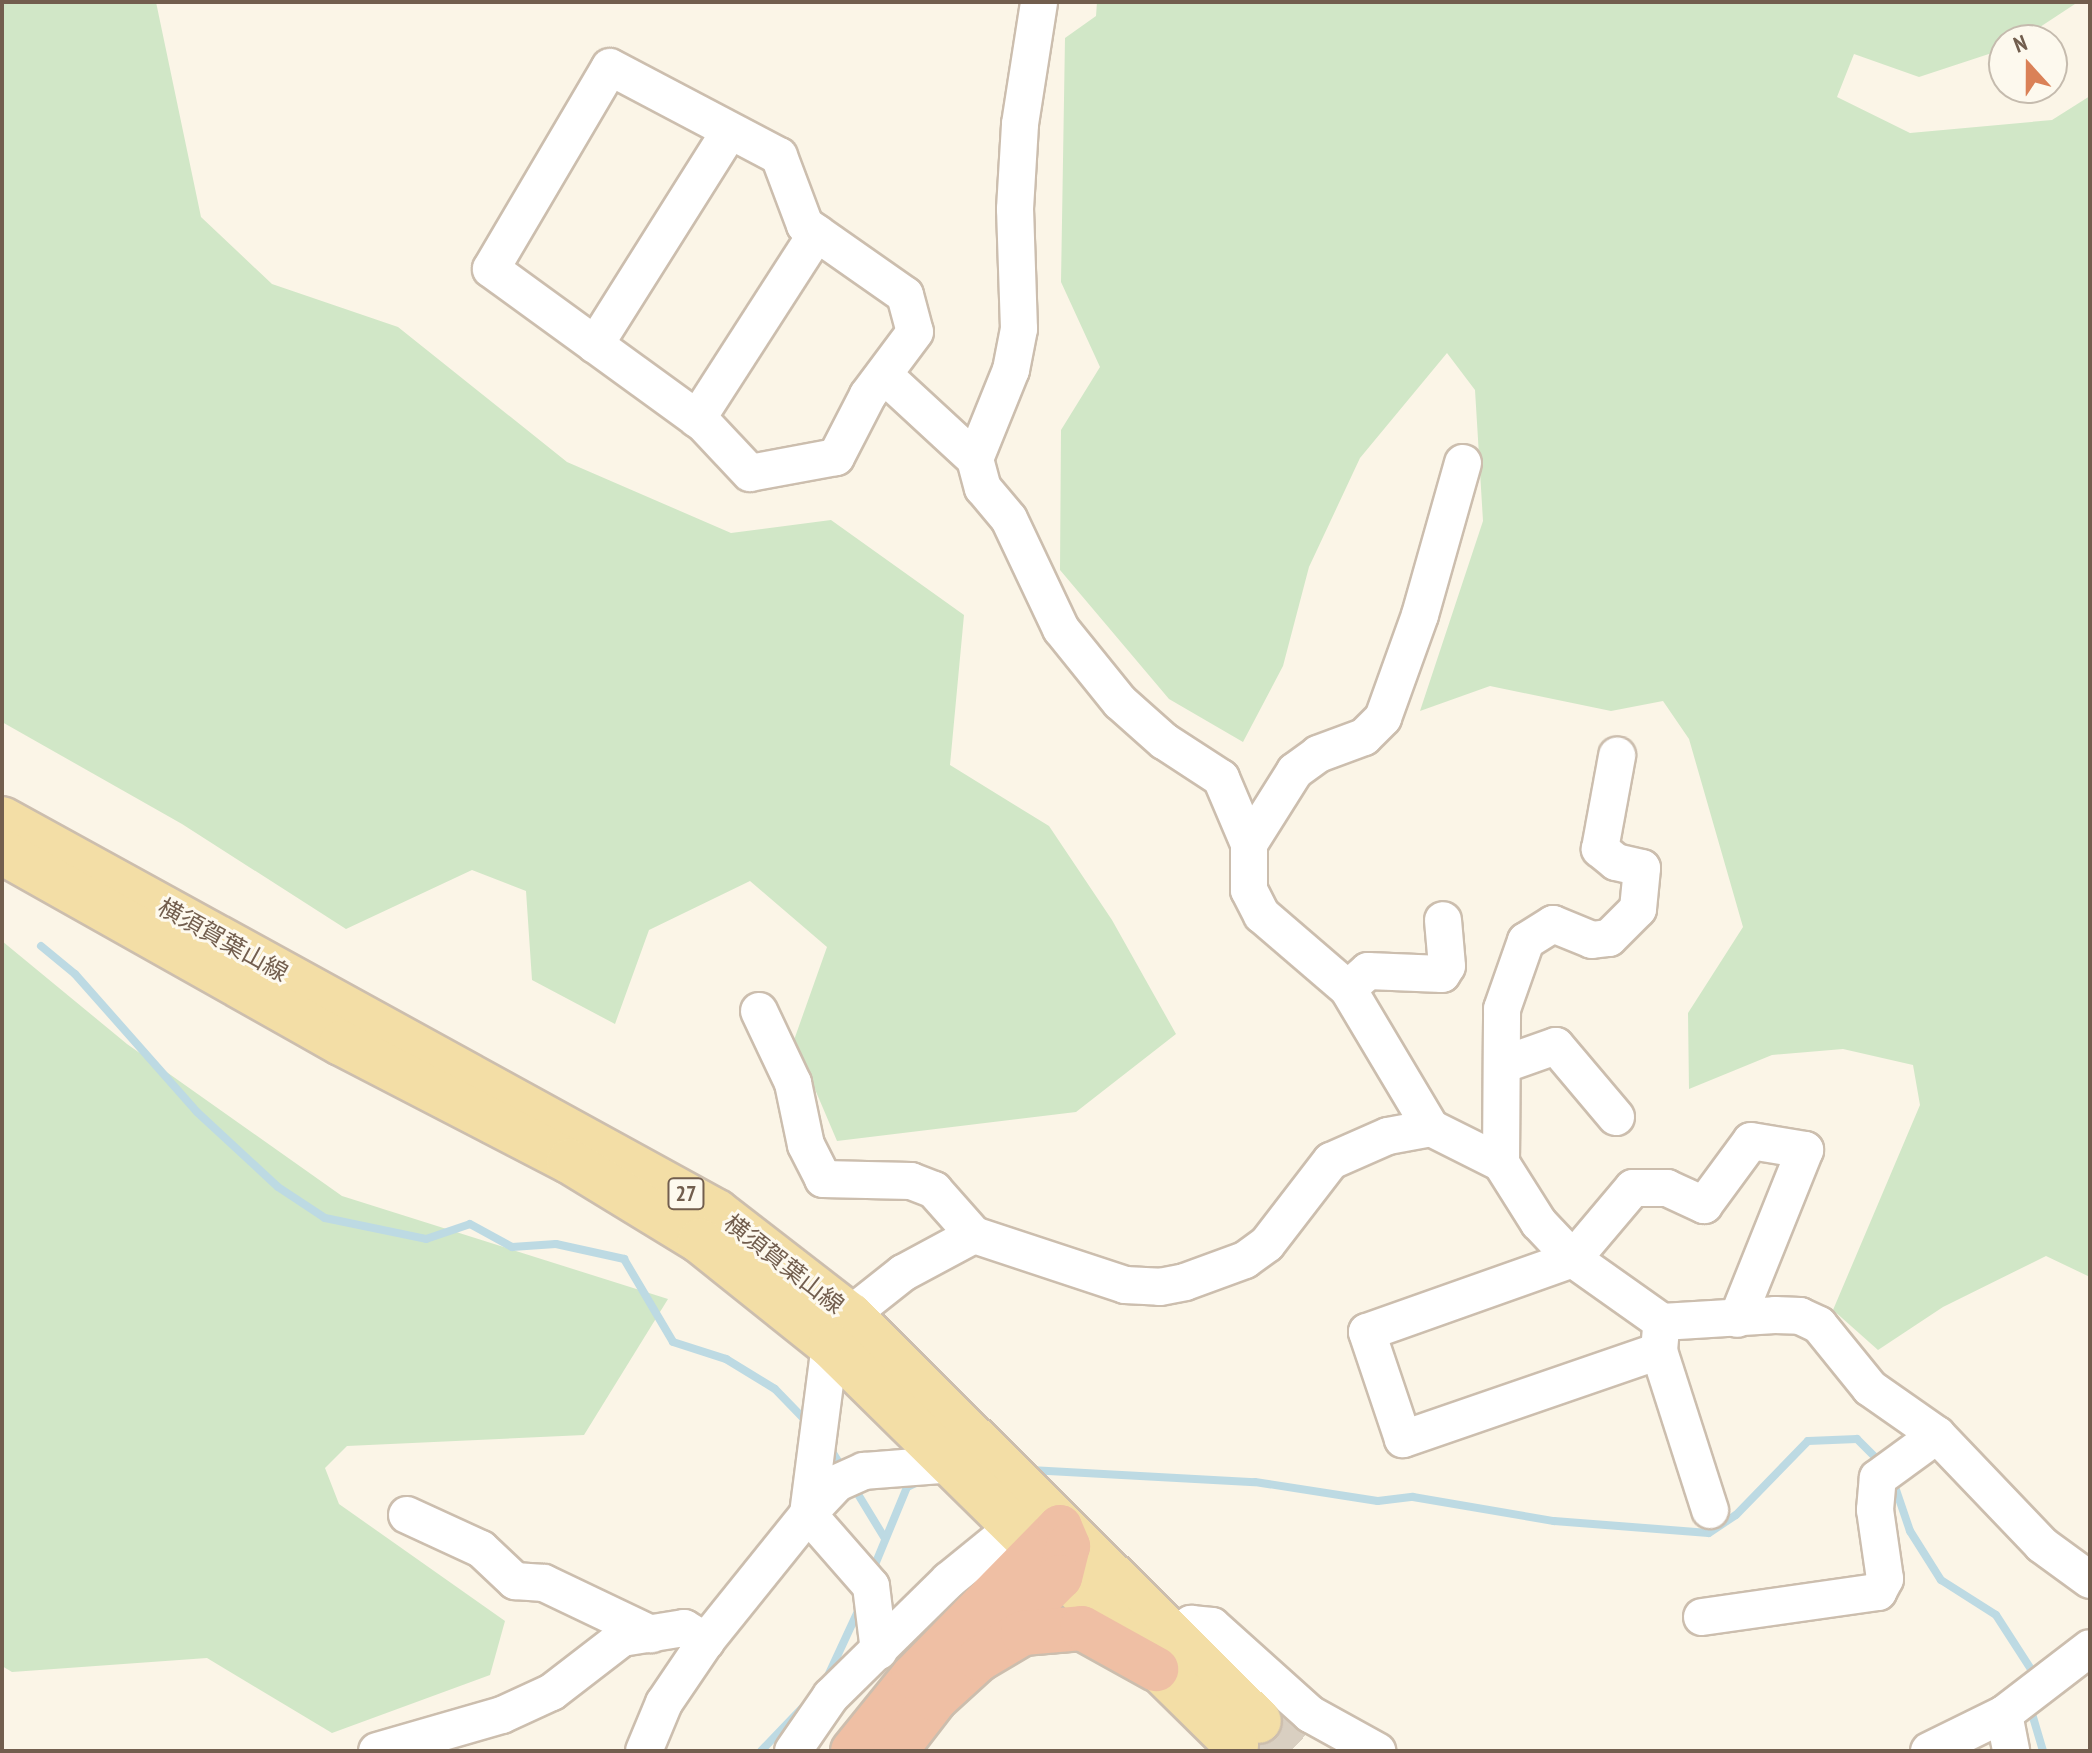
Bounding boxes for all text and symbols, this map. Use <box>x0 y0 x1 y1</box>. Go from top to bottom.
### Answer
north arrow <box>1988 24 2068 104</box>
text: N <box>2010 28 2031 59</box>
street label: 横須賀葉山線 <box>153 892 293 988</box>
road number: 27 <box>666 1176 706 1212</box>
street label: 横須賀葉山線 <box>718 1208 850 1320</box>

